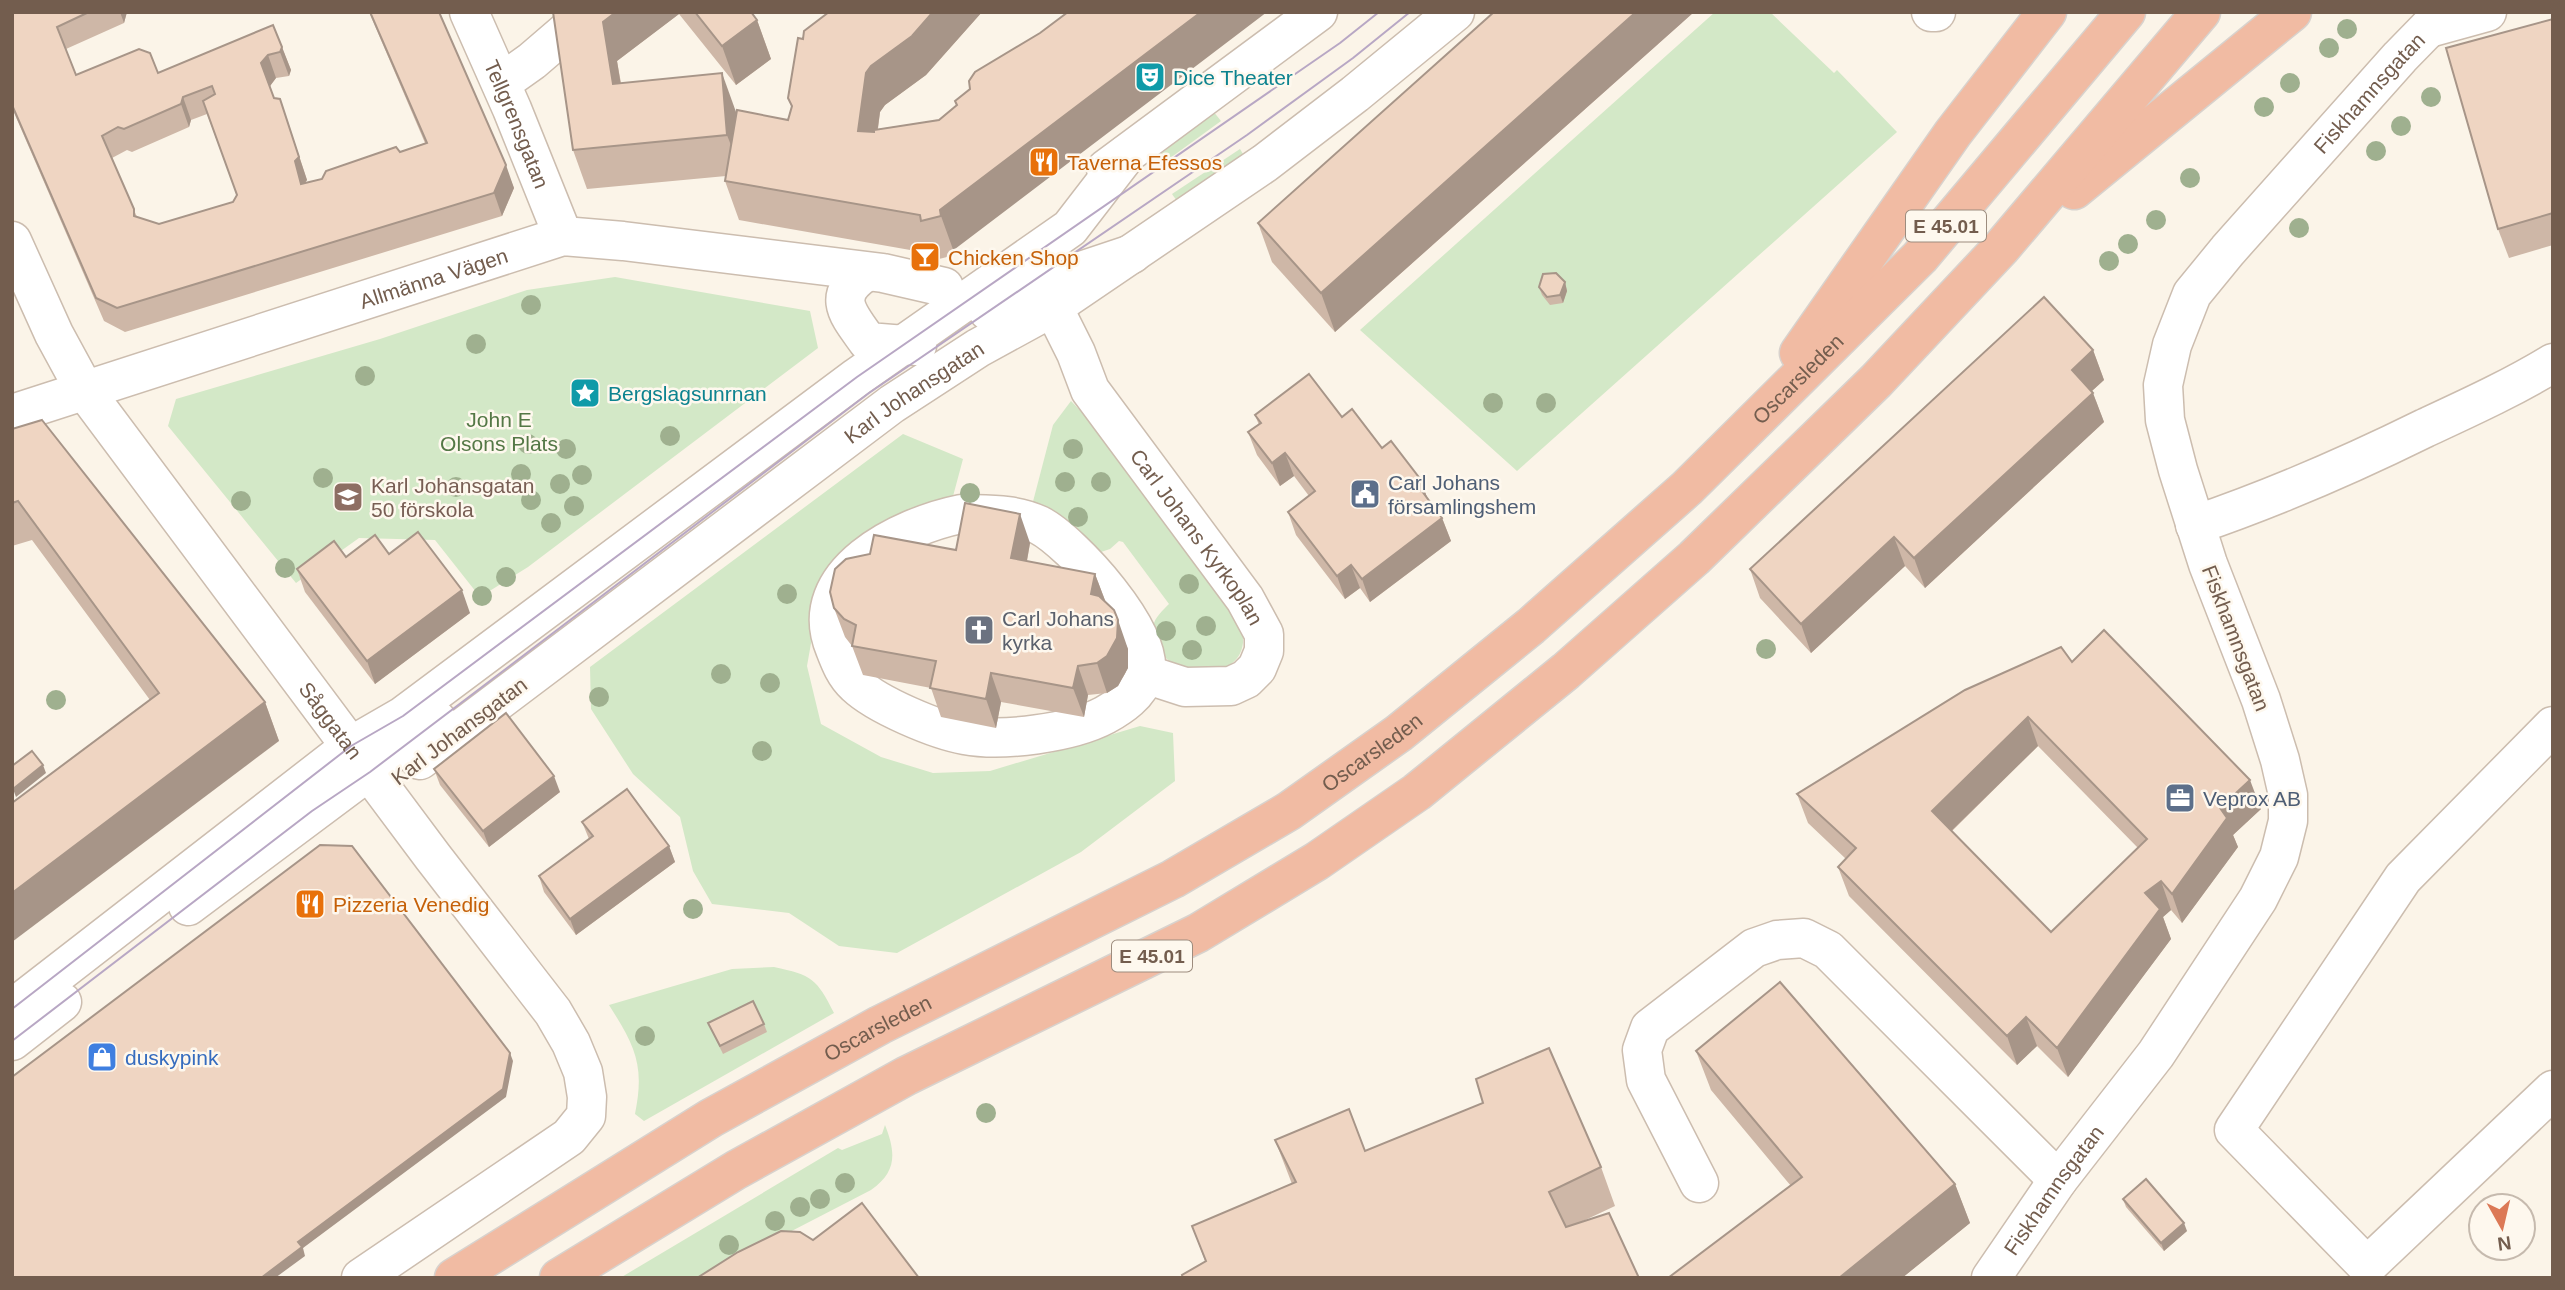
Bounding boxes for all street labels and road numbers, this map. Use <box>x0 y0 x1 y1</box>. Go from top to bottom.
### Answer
street label: Fiskhamnsgatan <box>2309 28 2429 158</box>
street label: Tellgrensgatan <box>480 56 554 191</box>
road number: E 45.01 <box>1906 210 1986 242</box>
street label: Allmänna Vägen <box>357 243 510 312</box>
street label: Oscarsleden <box>1747 329 1847 428</box>
street label: Karl Johansgatan <box>840 336 988 447</box>
street label: Carl Johans Kyrkoplan <box>1126 444 1268 629</box>
street label: Fiskhamnsgatan <box>2198 562 2274 714</box>
street label: Karl Johansgatan <box>387 673 531 789</box>
street label: Såggatan <box>295 677 367 763</box>
street label: Oscarsleden <box>1317 708 1426 796</box>
road number: E 45.01 <box>1112 940 1192 972</box>
street label: Oscarsleden <box>820 990 935 1065</box>
street label: Fiskhamnsgatan <box>1999 1121 2108 1259</box>

